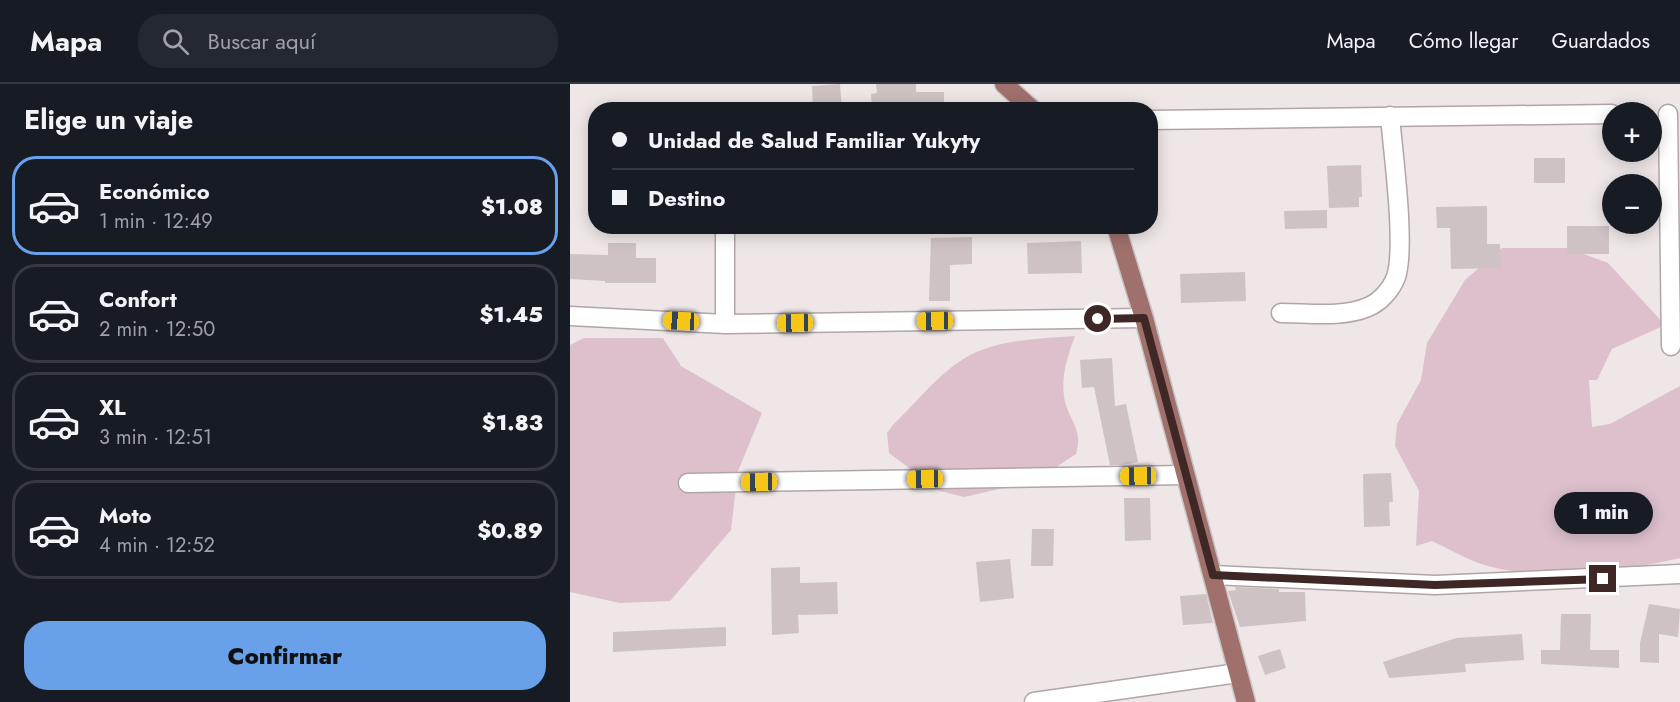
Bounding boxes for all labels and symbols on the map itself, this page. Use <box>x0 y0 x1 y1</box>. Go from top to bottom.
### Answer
route start <box>1084 305 1111 332</box>
car <box>663 311 699 331</box>
car <box>917 312 953 330</box>
car <box>777 314 813 332</box>
car <box>1120 467 1156 485</box>
car <box>907 470 943 488</box>
car <box>741 473 777 491</box>
callout: 1 min <box>1554 492 1652 534</box>
route end <box>1589 565 1616 592</box>

